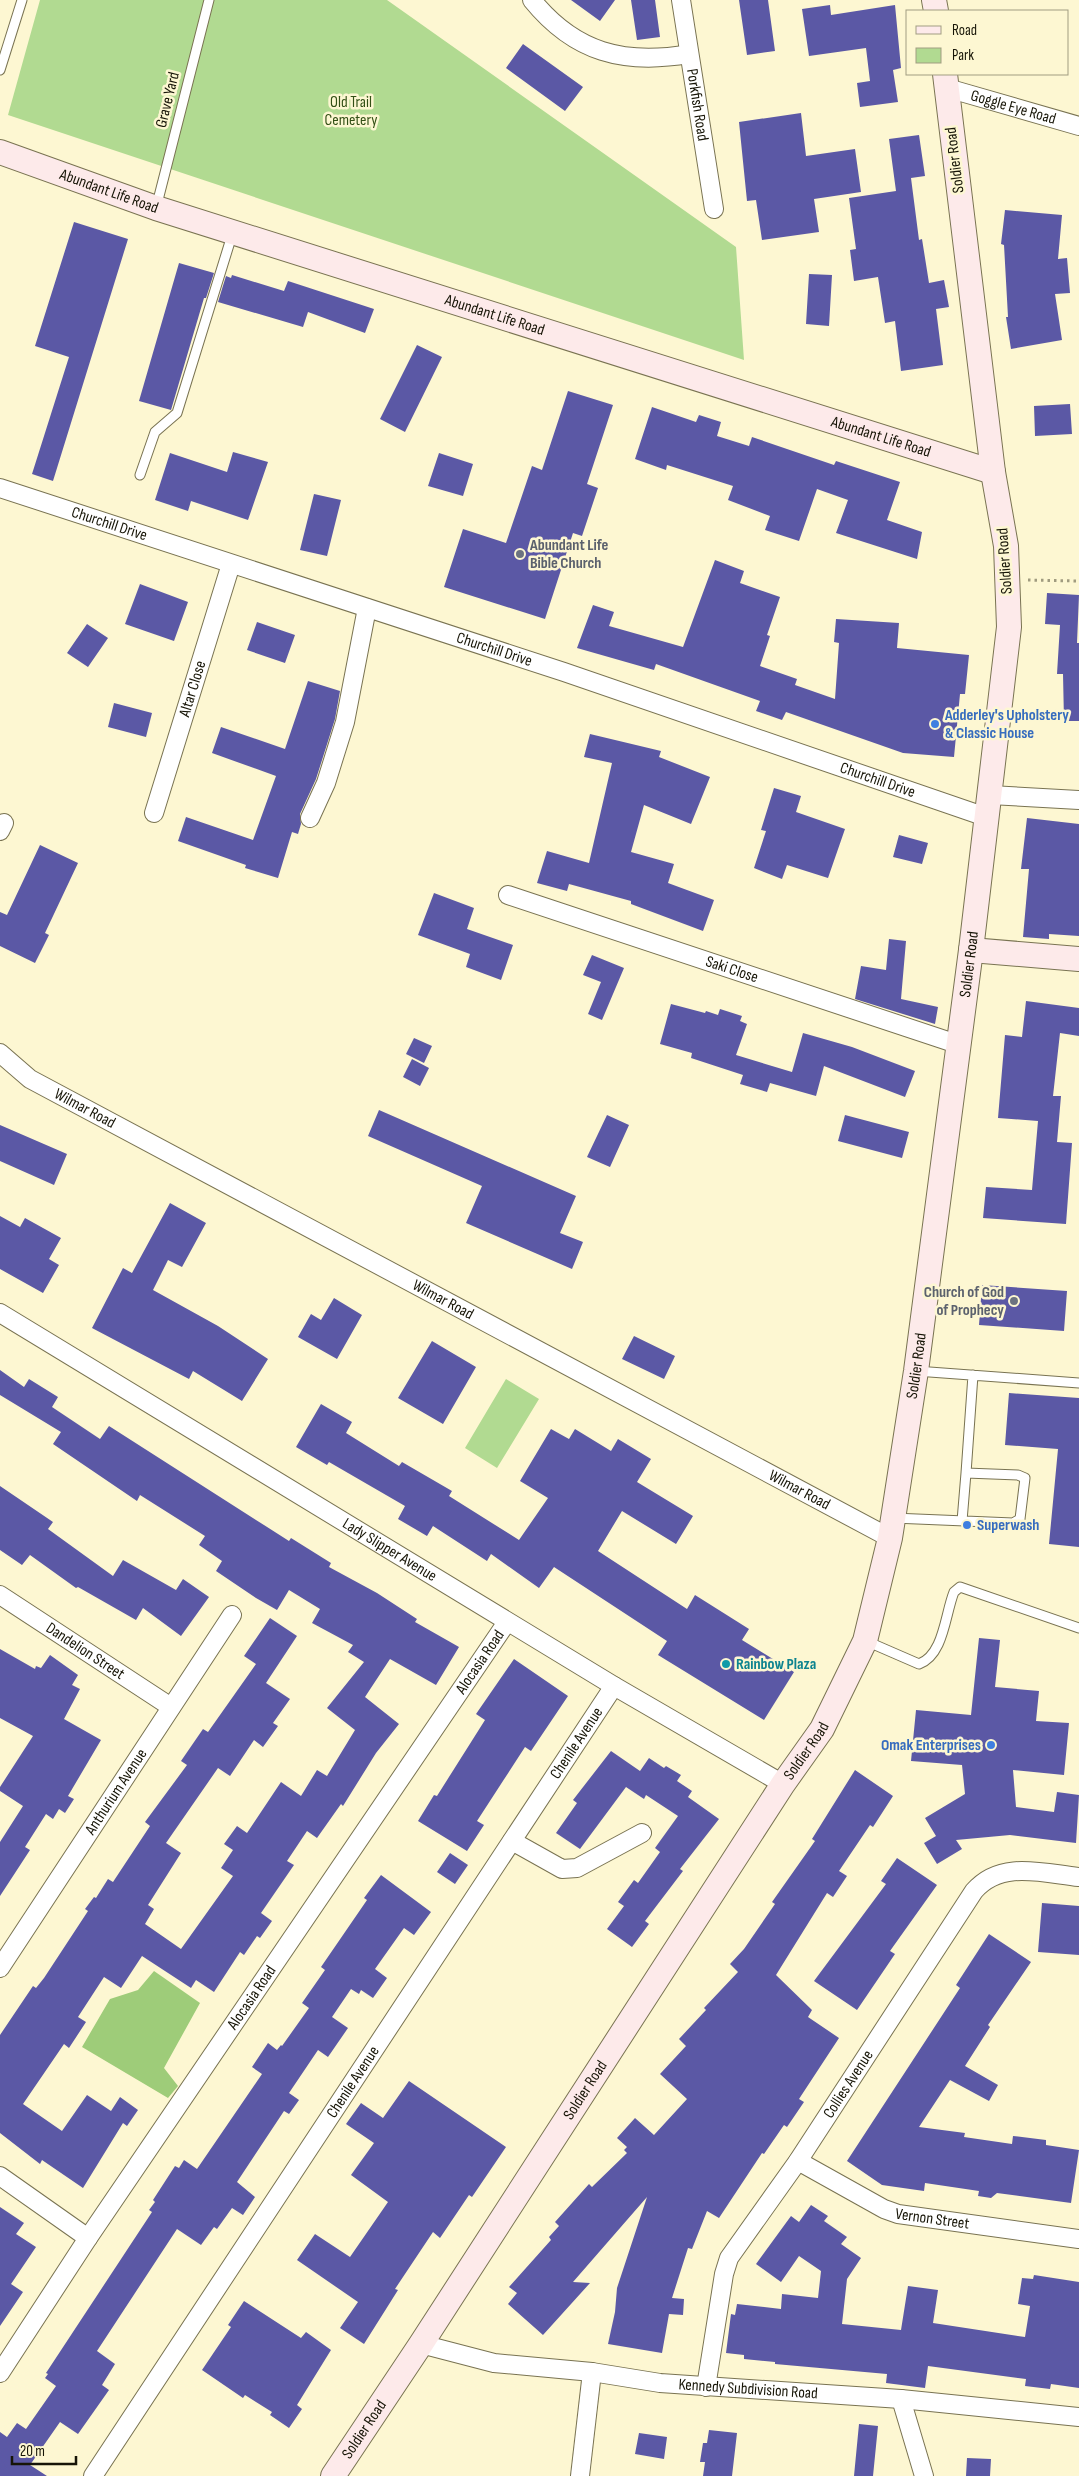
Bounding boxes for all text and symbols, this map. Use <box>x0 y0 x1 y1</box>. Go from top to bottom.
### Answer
legend <box>906 10 1069 75</box>
text: Road <box>952 21 977 40</box>
text: Park <box>952 46 974 65</box>
street label: Porkfish Road <box>682 67 713 142</box>
street label: Grave Yard <box>152 70 184 130</box>
street label: Goggle Eye Road <box>969 86 1058 128</box>
park label: Old Trail Cemetery <box>325 93 377 130</box>
street label: Soldier Road <box>942 126 968 194</box>
street label: Abundant Life Road <box>56 164 161 218</box>
street label: Abundant Life Road <box>442 290 547 339</box>
street label: Abundant Life Road <box>828 412 933 461</box>
street label: Churchill Drive <box>69 502 150 545</box>
street label: Soldier Road <box>993 527 1017 595</box>
place label: Abundant Life Bible Church <box>529 536 609 573</box>
marker: Abundant Life Bible Church <box>514 548 526 560</box>
street label: Churchill Drive <box>454 628 535 670</box>
street label: Altar Close <box>175 658 210 720</box>
place label: Adderley's Upholstery & Classic House <box>944 706 1069 743</box>
marker: Adderley's Upholstery & Classic House <box>929 718 941 730</box>
street label: Churchill Drive <box>838 758 918 802</box>
street label: Soldier Road <box>955 930 983 998</box>
street label: Saki Close <box>703 952 761 987</box>
street label: Wilmar Road <box>51 1084 119 1132</box>
street label: Wilmar Road <box>409 1275 477 1324</box>
place label: Church of God of Prophecy <box>924 1283 1004 1320</box>
marker: Church of God of Prophecy <box>1008 1295 1020 1307</box>
street label: Soldier Road <box>902 1332 930 1400</box>
street label: Wilmar Road <box>766 1466 833 1514</box>
street label: Lady Slipper Avenue <box>339 1514 440 1586</box>
place label: Superwash <box>977 1516 1039 1535</box>
marker: Superwash <box>961 1519 973 1531</box>
street label: Dandelion Street <box>42 1618 128 1684</box>
street label: Alocasia Road <box>451 1626 508 1698</box>
place label: Rainbow Plaza <box>736 1655 816 1674</box>
marker: Rainbow Plaza <box>720 1658 732 1670</box>
street label: Chenile Avenue <box>546 1704 607 1783</box>
street label: Soldier Road <box>779 1719 833 1784</box>
place label: Omak Enterprises <box>881 1736 981 1755</box>
marker: Omak Enterprises <box>985 1739 997 1751</box>
street label: Anthurium Avenue <box>80 1745 151 1839</box>
street label: Alocasia Road <box>223 1962 280 2034</box>
street label: Chenile Avenue <box>322 2042 383 2121</box>
street label: Collies Avenue <box>819 2046 877 2122</box>
street label: Soldier Road <box>559 2057 611 2123</box>
street label: Vernon Street <box>894 2204 971 2233</box>
street label: Kennedy Subdivision Road <box>678 2375 818 2403</box>
street label: Soldier Road <box>338 2397 390 2462</box>
scale bar <box>12 2434 76 2466</box>
text: 20 m <box>20 2442 45 2461</box>

